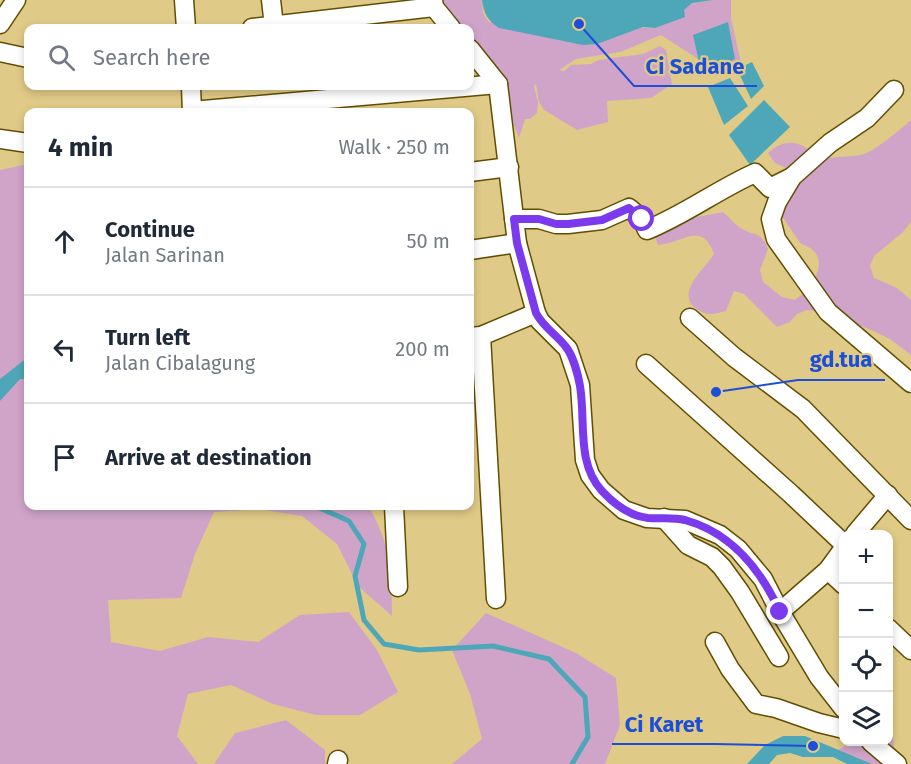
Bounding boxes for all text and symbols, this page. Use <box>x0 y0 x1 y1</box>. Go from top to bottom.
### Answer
search box <box>24 24 474 90</box>
icon: search <box>45 41 78 74</box>
text: Search here <box>93 44 211 71</box>
callout: Ci Sadane <box>634 46 757 86</box>
text: Ci Sadane <box>646 53 744 80</box>
text: 4 min <box>48 132 113 163</box>
text: Walk · 250 m <box>338 135 450 159</box>
route start <box>628 205 654 231</box>
text: Continue <box>105 216 195 243</box>
icon: ahead <box>48 225 81 258</box>
text: 50 m <box>406 229 450 253</box>
text: Jalan Sarinan <box>105 243 225 267</box>
text: Turn left <box>105 324 190 351</box>
icon: left <box>48 333 81 366</box>
text: 200 m <box>395 337 450 361</box>
callout: gd.tua <box>798 340 885 380</box>
text: gd.tua <box>810 346 872 373</box>
text: Jalan Cibalagung <box>105 351 255 375</box>
icon: arrive <box>48 441 81 474</box>
text: Arrive at destination <box>105 444 312 471</box>
map controls <box>839 530 893 746</box>
button: + <box>839 530 893 584</box>
button: − <box>839 584 893 638</box>
route end <box>766 598 792 624</box>
button: locate <box>839 638 893 692</box>
button: layers <box>839 692 893 746</box>
callout: Ci Karet <box>612 704 715 744</box>
text: Ci Karet <box>625 711 704 738</box>

